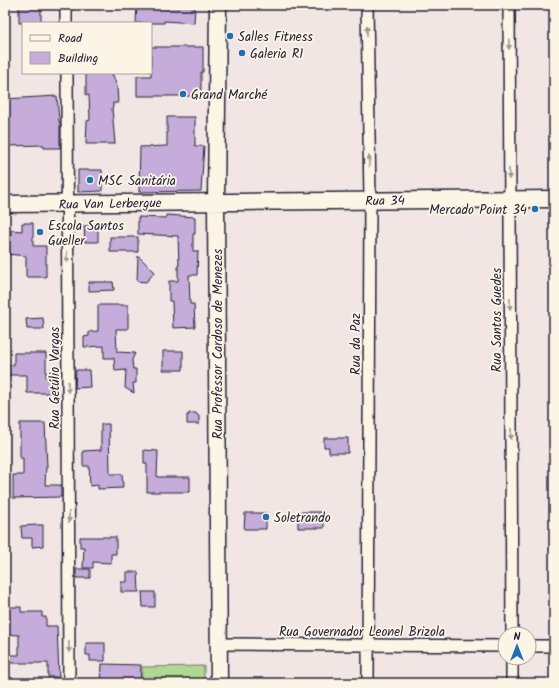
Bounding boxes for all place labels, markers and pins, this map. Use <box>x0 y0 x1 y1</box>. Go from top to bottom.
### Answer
place label: Salles Fitness <box>238 27 313 48</box>
marker: Salles Fitness <box>225 31 235 41</box>
place label: Galeria R1 <box>250 44 303 65</box>
marker: Galeria R1 <box>237 48 247 58</box>
place label: Grand Marché <box>191 85 268 106</box>
marker: Grand Marché <box>178 89 188 99</box>
place label: MSC Sanitária <box>98 171 176 192</box>
marker: MSC Sanitária <box>85 175 95 185</box>
place label: Mercado Point 34 <box>429 200 527 221</box>
marker: Mercado Point 34 <box>530 204 540 214</box>
place label: Escola Santos Gueller <box>48 216 124 252</box>
marker: Escola Santos Gueller <box>35 227 45 237</box>
place label: Soletrando <box>274 508 331 529</box>
marker: Soletrando <box>261 512 271 522</box>

